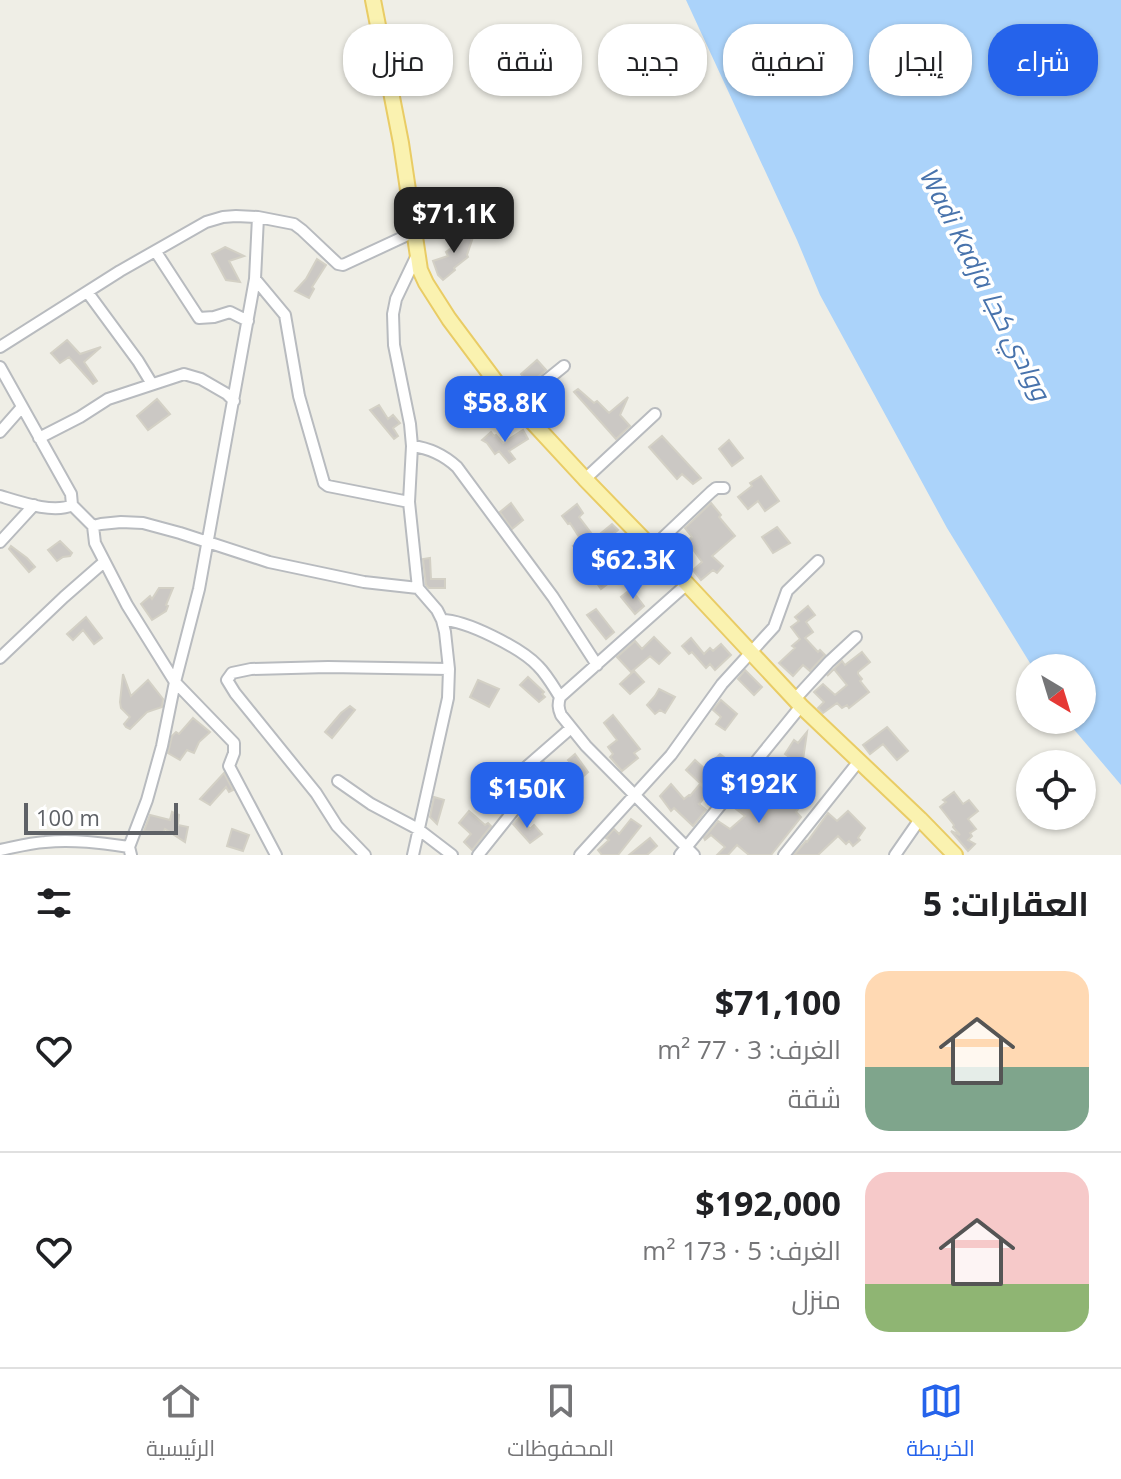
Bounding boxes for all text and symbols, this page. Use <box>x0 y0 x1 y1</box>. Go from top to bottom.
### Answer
chip: منزل <box>343 24 453 96</box>
chip: شقة <box>469 24 582 96</box>
chip: جديد <box>598 24 707 96</box>
chip: تصفية <box>723 24 853 96</box>
chip: إيجار <box>869 24 972 96</box>
chip: شراء <box>988 24 1098 96</box>
water label: Wadi Kadja ووادي كجا <box>908 162 1061 409</box>
pin: $71.1K <box>389 187 519 255</box>
text: $71.1K <box>412 195 496 231</box>
pin: $58.8K <box>440 376 570 444</box>
text: $58.8K <box>463 384 547 420</box>
pin: $62.3K <box>568 533 698 601</box>
text: $62.3K <box>591 541 675 577</box>
north arrow <box>1016 654 1096 734</box>
map controls <box>1016 654 1096 830</box>
button: locate <box>1016 750 1096 830</box>
pin: $192K <box>703 757 815 825</box>
pin: $150K <box>471 762 583 830</box>
text: $192K <box>721 765 797 801</box>
text: $150K <box>489 770 565 806</box>
scale bar <box>24 799 178 835</box>
text: 100 m <box>36 802 100 832</box>
text: العقارات: 5 <box>923 880 1089 926</box>
icon: filters <box>32 881 76 925</box>
text: $71,100 <box>715 979 841 1025</box>
icon: home <box>929 1003 1025 1099</box>
icon: heart <box>32 1029 76 1073</box>
text: الغرف: 3 · 77 m² <box>657 1031 841 1067</box>
text: شقة <box>788 1080 841 1116</box>
text: $192,000 <box>695 1180 841 1226</box>
icon: home <box>929 1204 1025 1300</box>
icon: heart <box>32 1230 76 1274</box>
text: الغرف: 5 · 173 m² <box>642 1232 841 1268</box>
text: منزل <box>792 1281 841 1317</box>
tab: الرئيسية <box>146 1379 215 1469</box>
tab: المحفوظات <box>507 1379 614 1469</box>
tab: الخريطة <box>906 1379 975 1469</box>

